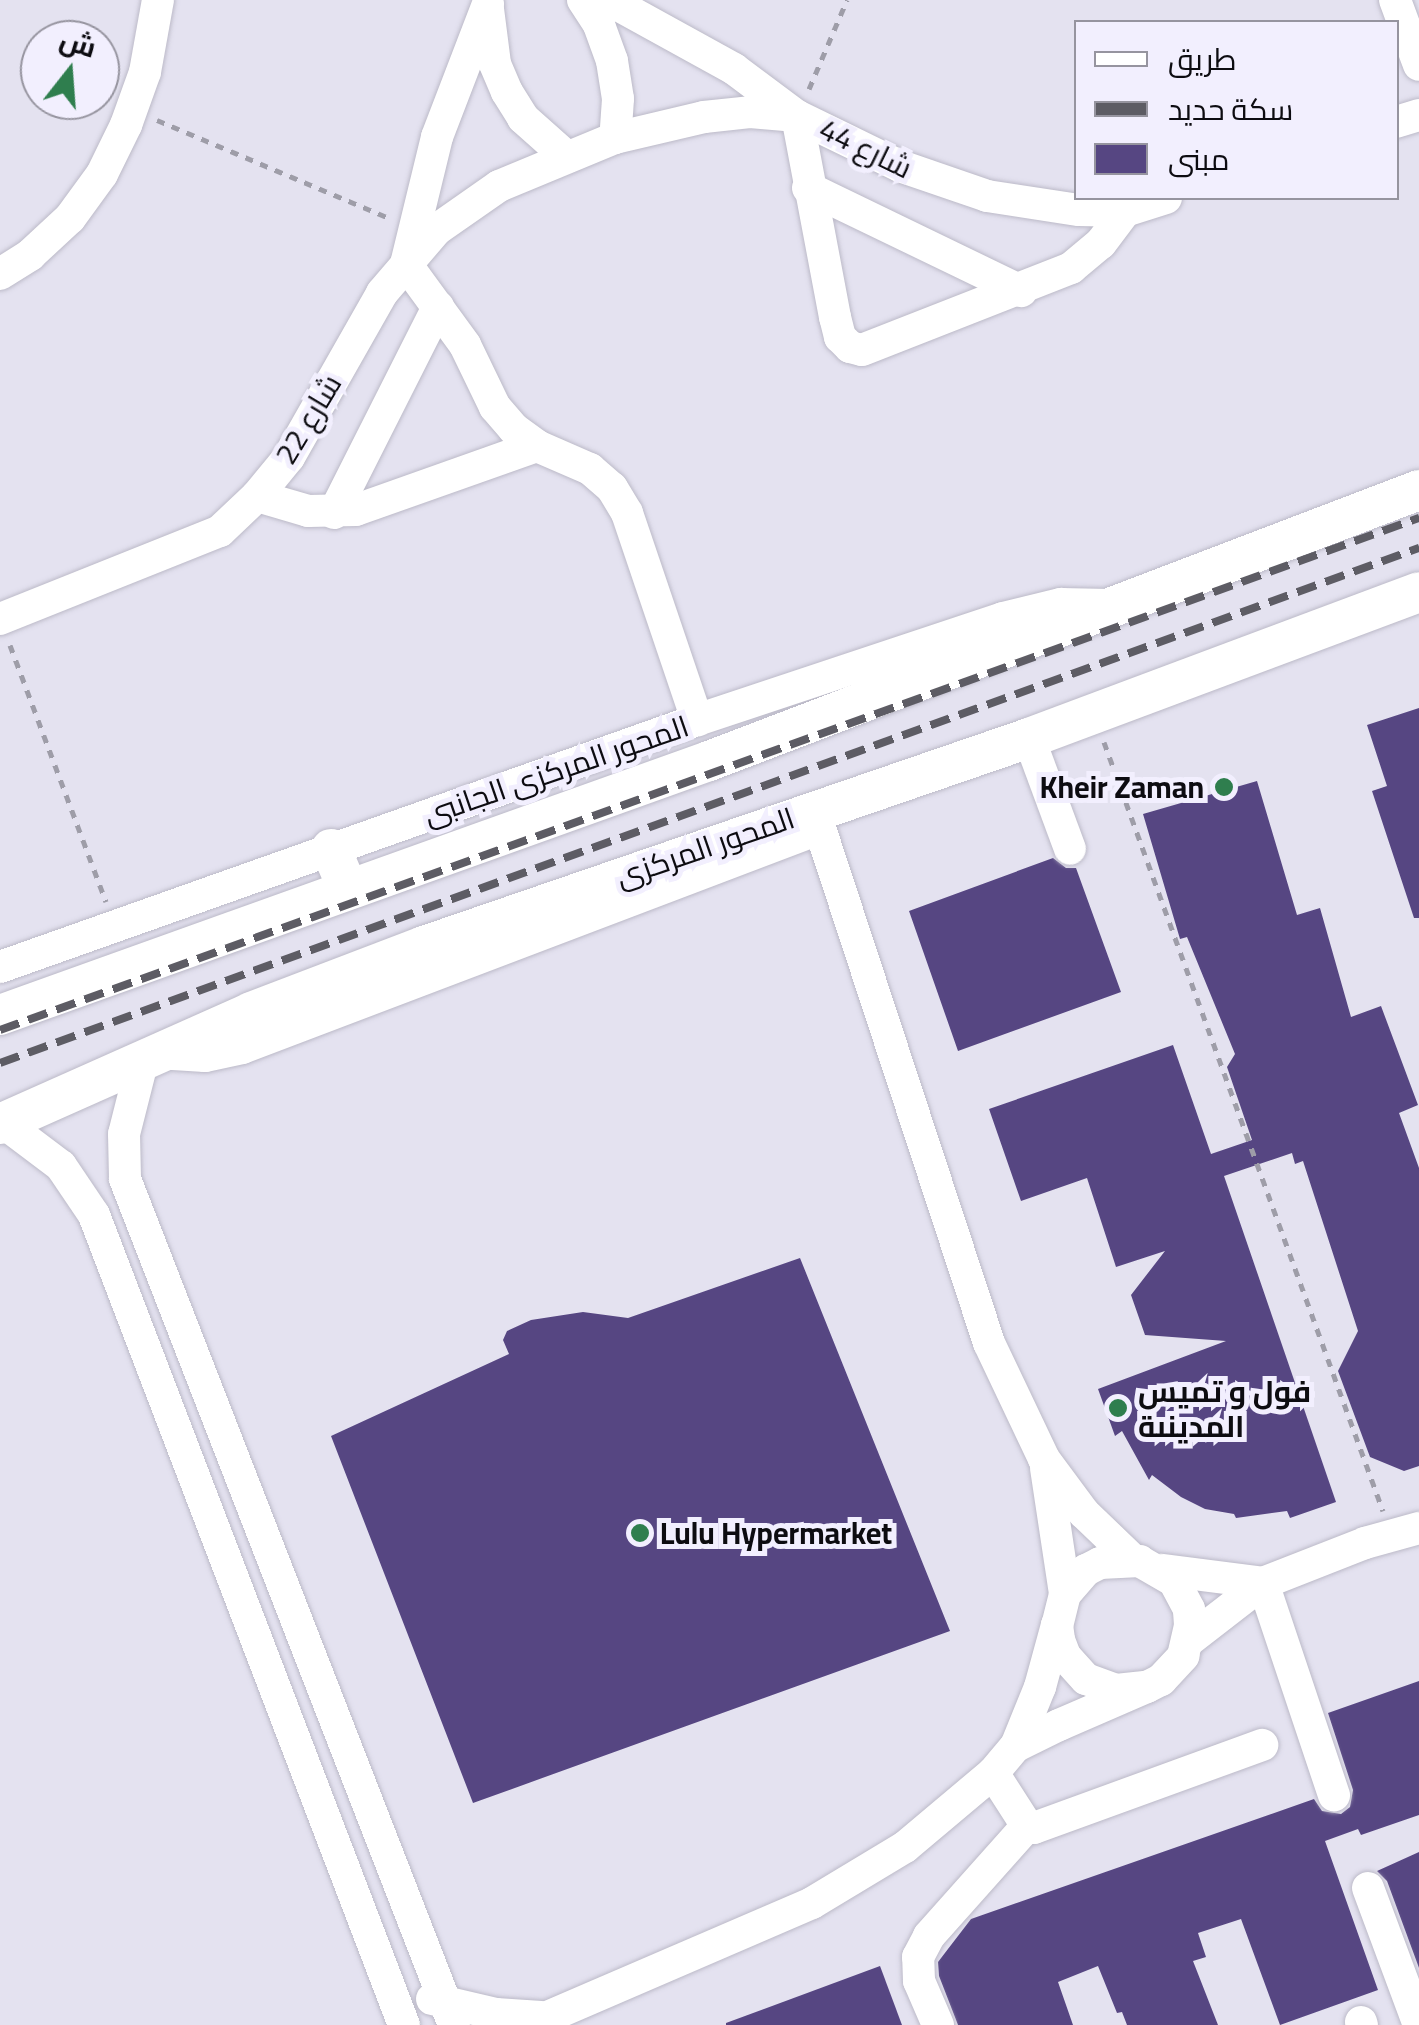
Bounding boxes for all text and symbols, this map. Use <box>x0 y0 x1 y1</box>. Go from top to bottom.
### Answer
text: ش <box>53 13 103 73</box>
north arrow <box>20 20 120 120</box>
legend <box>1074 20 1399 200</box>
text: طريق <box>1168 31 1237 87</box>
text: سكة حديد <box>1168 81 1293 137</box>
street label: شارع 44 <box>814 110 918 186</box>
text: مبنى <box>1168 131 1229 187</box>
street label: شارع 22 <box>267 368 349 470</box>
street label: المحور المركزى الجانبى <box>419 708 693 832</box>
place label: Kheir Zaman <box>1040 769 1204 805</box>
marker: Kheir Zaman <box>1213 776 1235 798</box>
street label: المحور المركزى <box>611 800 799 894</box>
place label: فول و تميس المدينىة <box>1138 1373 1311 1444</box>
marker: فول و تميس المدينىة <box>1107 1397 1129 1419</box>
place label: Lulu Hypermarket <box>660 1515 892 1551</box>
marker: Lulu Hypermarket <box>629 1522 651 1544</box>

